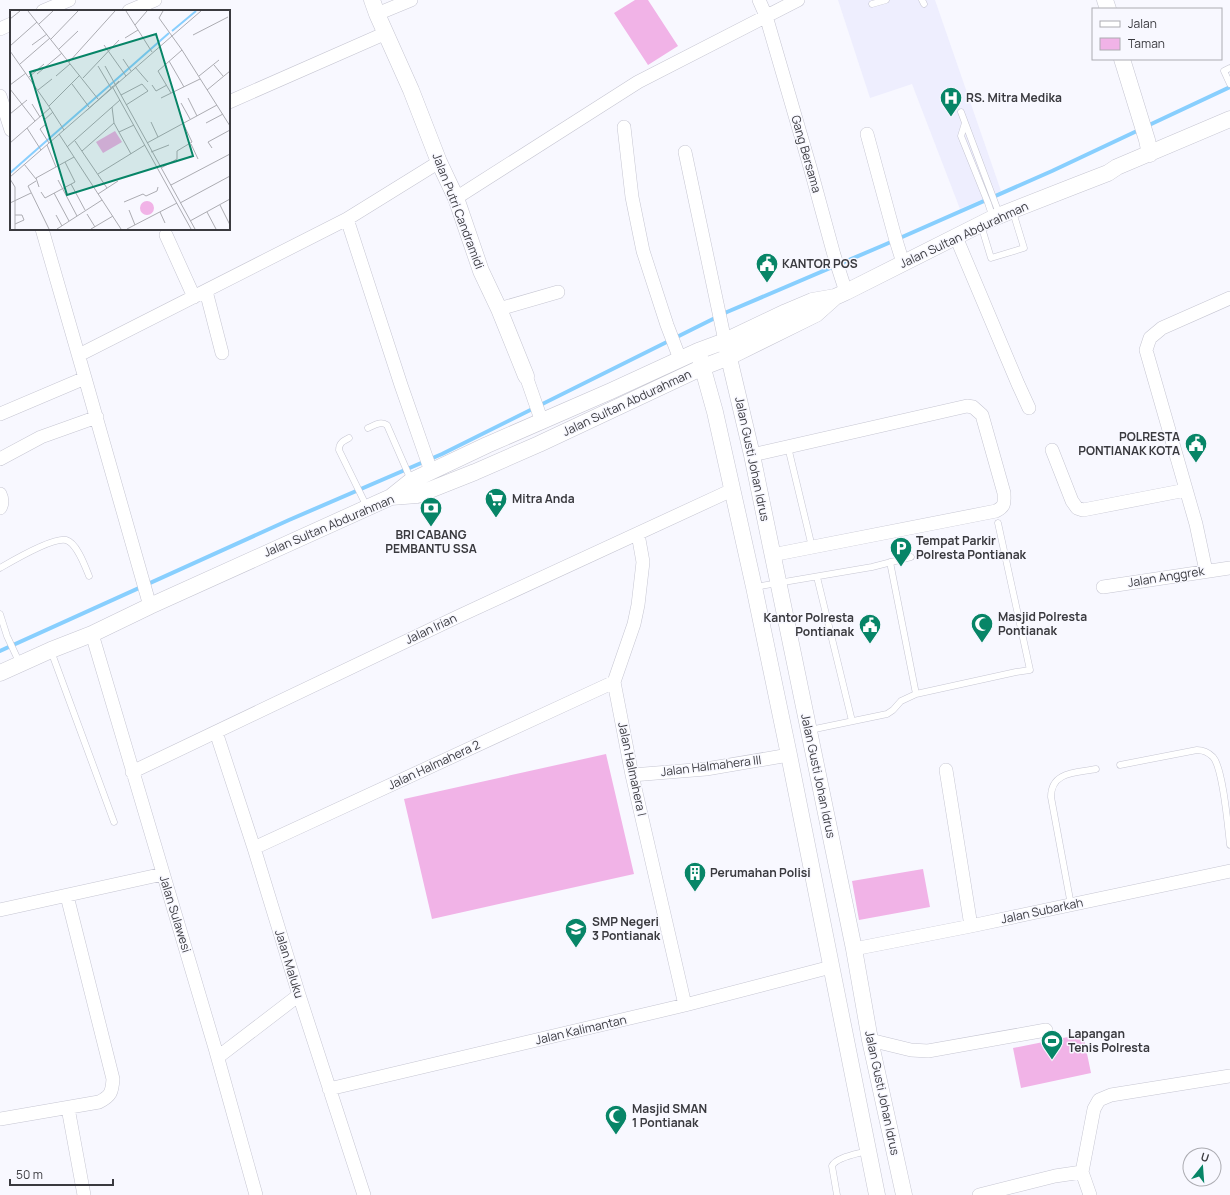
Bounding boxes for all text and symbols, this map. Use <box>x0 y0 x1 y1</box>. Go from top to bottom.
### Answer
legend <box>1092 8 1222 60</box>
inset map <box>10 10 230 230</box>
text: Jalan <box>1128 15 1157 32</box>
text: Taman <box>1128 35 1165 52</box>
hospital icon: RS. Mitra Medika <box>938 85 964 118</box>
place label: RS. Mitra Medika <box>966 89 1062 106</box>
street label: Gang Bersama <box>787 113 826 195</box>
street label: Jalan Putri Candramidi <box>428 150 488 271</box>
street label: Jalan Sultan Abdurahman <box>897 197 1031 272</box>
public building icon: KANTOR POS <box>754 251 780 284</box>
place label: KANTOR POS <box>782 255 858 272</box>
street label: Jalan Sultan Abdurahman <box>560 365 694 440</box>
street label: Jalan Gusti Johan Idrus <box>731 395 774 523</box>
place label: POLRESTA PONTIANAK KOTA <box>1078 428 1180 459</box>
public building icon: POLRESTA PONTIANAK KOTA <box>1183 431 1209 464</box>
supermarket icon: Mitra Anda <box>483 486 509 519</box>
street label: Jalan Sultan Abdurahman <box>261 490 397 561</box>
place label: Mitra Anda <box>512 490 575 507</box>
bank icon: BRI CABANG PEMBANTU SSA <box>418 495 444 528</box>
place label: BRI CABANG PEMBANTU SSA <box>385 526 477 557</box>
place label: Tempat Parkir Polresta Pontianak <box>916 532 1027 563</box>
parking icon: Tempat Parkir Polresta Pontianak <box>888 535 914 568</box>
street label: Jalan Anggrek <box>1126 562 1206 591</box>
place label: Masjid Polresta Pontianak <box>998 608 1087 639</box>
street label: Jalan Irian <box>402 609 459 648</box>
place label: Kantor Polresta Pontianak <box>764 609 855 640</box>
mosque icon: Masjid Polresta Pontianak <box>969 611 995 644</box>
public building icon: Kantor Polresta Pontianak <box>857 612 883 645</box>
street label: Jalan Gusti Johan Idrus <box>797 712 840 840</box>
street label: Jalan Halmahera I <box>614 720 651 818</box>
street label: Jalan Halmahera 2 <box>385 736 483 793</box>
street label: Jalan Halmahera III <box>660 751 762 780</box>
building icon: Perumahan Polisi <box>682 860 708 893</box>
place label: Perumahan Polisi <box>710 864 811 881</box>
street label: Jalan Sulawesi <box>156 873 195 955</box>
street label: Jalan Subarkah <box>999 894 1085 928</box>
place label: SMP Negeri 3 Pontianak <box>592 913 661 944</box>
school or university icon: SMP Negeri 3 Pontianak <box>563 916 589 949</box>
street label: Jalan Maluku <box>271 927 308 1000</box>
street label: Jalan Kalimantan <box>534 1011 628 1048</box>
place label: Lapangan Tenis Polresta <box>1068 1025 1150 1056</box>
sports icon: Lapangan Tenis Polresta <box>1039 1028 1065 1061</box>
street label: Jalan Gusti Johan Idrus <box>861 1029 904 1157</box>
place label: Masjid SMAN 1 Pontianak <box>632 1100 707 1131</box>
mosque icon: Masjid SMAN 1 Pontianak <box>603 1103 629 1136</box>
north arrow <box>1182 1147 1222 1187</box>
text: U <box>1199 1149 1211 1165</box>
scale bar <box>10 1161 113 1187</box>
text: 50 m <box>16 1166 43 1183</box>

